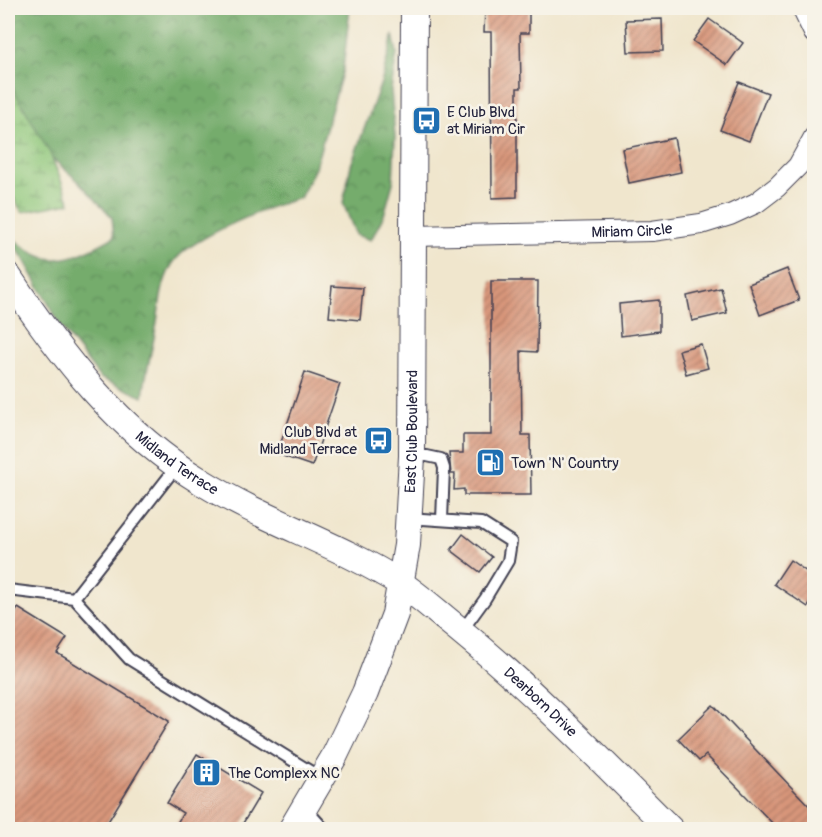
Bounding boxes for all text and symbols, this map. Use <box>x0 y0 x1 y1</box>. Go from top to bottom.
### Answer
place label: E Club Blvd at Miriam Cir <box>447 103 526 139</box>
bus stop icon: E Club Blvd at Miriam Cir <box>410 105 442 137</box>
street label: Miriam Circle <box>591 219 674 242</box>
street label: East Club Boulevard <box>400 370 422 494</box>
place label: Club Blvd at Midland Terrace <box>259 423 358 459</box>
bus stop icon: Club Blvd at Midland Terrace <box>362 425 394 457</box>
street label: Midland Terrace <box>131 427 222 499</box>
fuel station icon: Town 'N' Country <box>474 447 506 479</box>
place label: Town 'N' Country <box>511 454 619 473</box>
street label: Dearborn Drive <box>500 663 582 741</box>
building icon: The Complexx NC <box>191 757 223 789</box>
place label: The Complexx NC <box>228 764 340 783</box>

